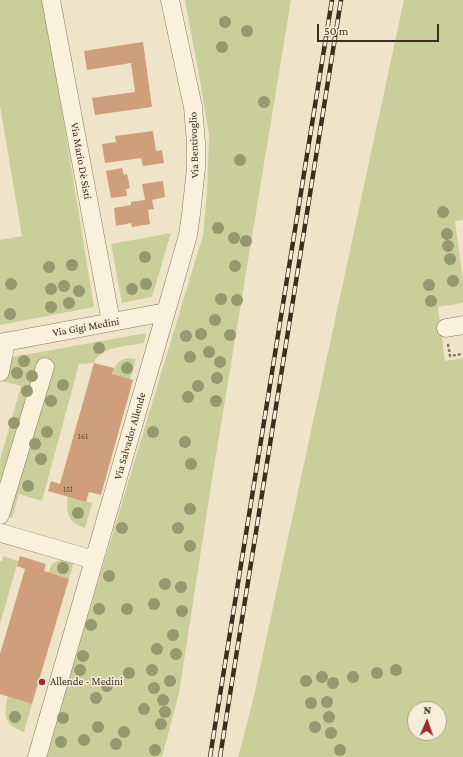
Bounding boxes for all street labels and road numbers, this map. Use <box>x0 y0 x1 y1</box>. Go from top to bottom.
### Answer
street label: Via Bentivoglio <box>186 112 202 178</box>
street label: Via Mario Dè Sisti <box>68 122 94 200</box>
street label: Via Gigi Medini <box>52 315 120 339</box>
street label: Via Salvador Allende <box>111 391 149 481</box>

